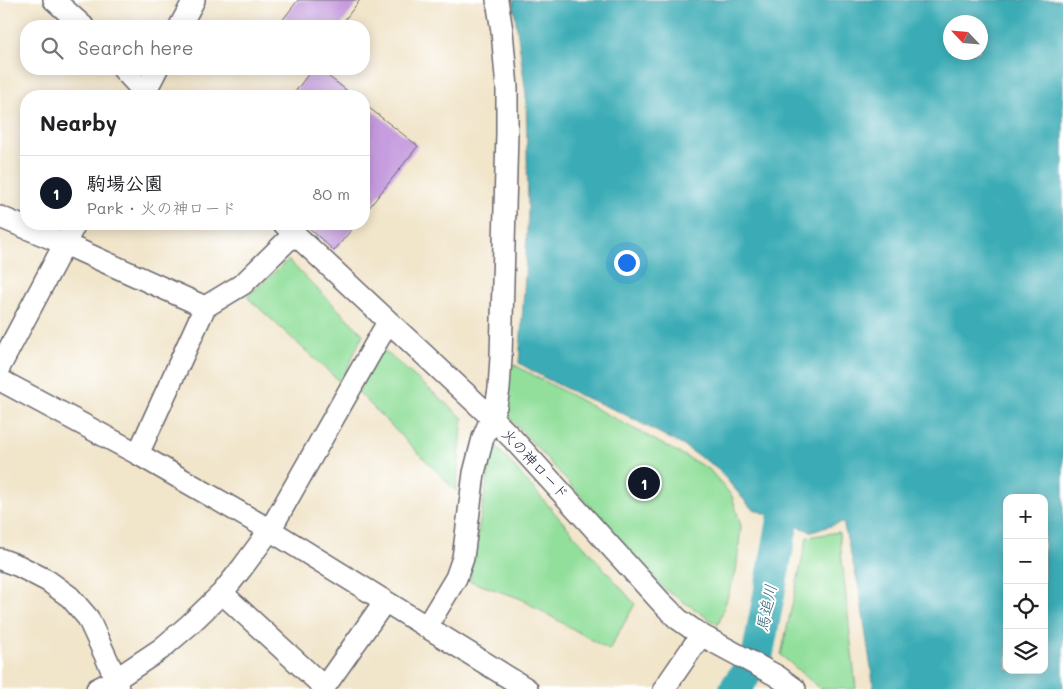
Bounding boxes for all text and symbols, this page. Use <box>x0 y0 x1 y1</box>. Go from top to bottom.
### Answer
north arrow <box>943 15 988 60</box>
search box <box>20 20 370 75</box>
icon: search <box>38 34 66 62</box>
text: Search here <box>78 35 194 60</box>
text: Nearby <box>40 109 117 136</box>
text: 駒場公園 <box>87 170 163 195</box>
text: 1 <box>52 183 60 204</box>
text: 80 m <box>313 183 350 204</box>
text: Park · 火の神ロード <box>87 197 237 218</box>
your location <box>614 250 640 276</box>
street label: 火の神ロード <box>498 424 574 503</box>
pin: 1 <box>628 464 660 502</box>
map controls <box>1003 494 1048 674</box>
button: + <box>1003 494 1048 539</box>
button: − <box>1003 539 1048 584</box>
water label: 馬追川 <box>751 582 780 633</box>
button: locate <box>1003 584 1048 629</box>
button: layers <box>1003 629 1048 674</box>

